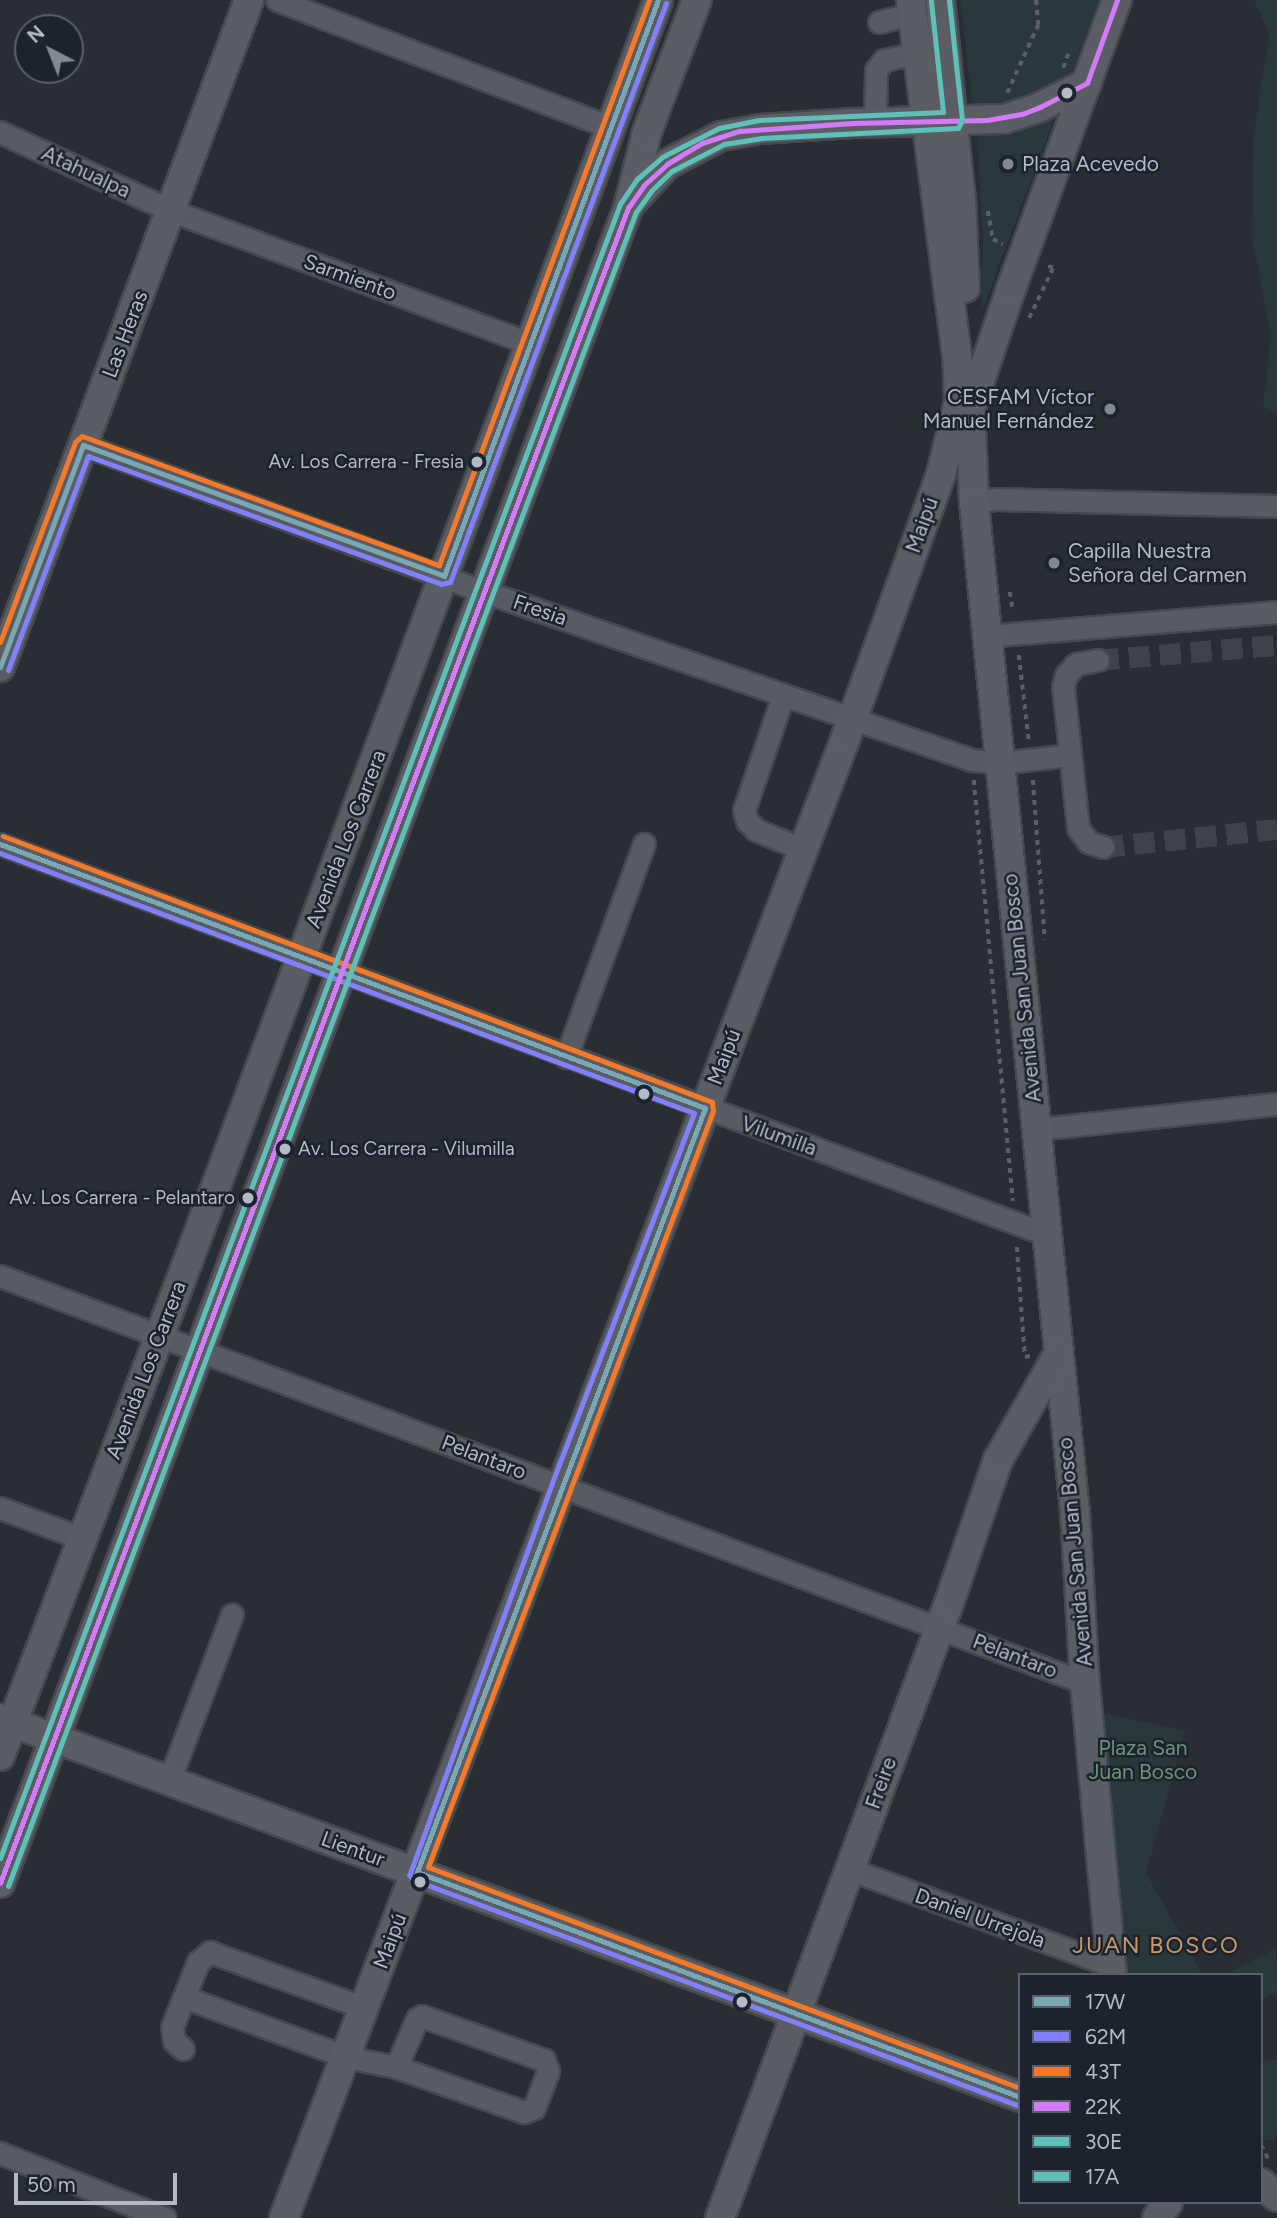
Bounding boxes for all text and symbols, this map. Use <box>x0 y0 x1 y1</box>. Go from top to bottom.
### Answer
north arrow <box>14 14 84 84</box>
text: N <box>23 21 49 48</box>
unlabelled marker <box>1060 86 1074 100</box>
street label: Atahualpa <box>38 141 134 203</box>
place label: Plaza Acevedo <box>1022 151 1159 177</box>
marker: Plaza Acevedo <box>1000 156 1016 172</box>
street label: Sarmiento <box>300 249 400 305</box>
street label: Las Heras <box>97 287 153 381</box>
place label: CESFAM Víctor Manuel Fernández <box>923 384 1094 434</box>
marker: CESFAM Víctor Manuel Fernández <box>1100 399 1120 419</box>
place label: Av. Los Carrera - Fresia <box>268 451 464 473</box>
marker: Av. Los Carrera - Fresia <box>470 455 484 469</box>
street label: Maipú <box>900 494 944 556</box>
place label: Capilla Nuestra Señora del Carmen <box>1068 538 1247 588</box>
marker: Capilla Nuestra Señora del Carmen <box>1046 555 1062 571</box>
street label: Fresia <box>510 589 570 631</box>
street label: Avenida Los Carrera <box>300 747 392 931</box>
street label: Avenida San Juan Bosco <box>997 872 1047 1104</box>
street label: Maipú <box>702 1026 746 1088</box>
unlabelled marker <box>637 1087 651 1101</box>
street label: Vilumilla <box>738 1111 820 1161</box>
place label: Av. Los Carrera - Vilumilla <box>298 1138 515 1160</box>
marker: Av. Los Carrera - Vilumilla <box>278 1142 292 1156</box>
place label: Av. Los Carrera - Pelantaro <box>9 1187 235 1209</box>
marker: Av. Los Carrera - Pelantaro <box>241 1191 255 1205</box>
street label: Avenida Los Carrera <box>100 1278 192 1462</box>
street label: Pelantaro <box>438 1429 530 1485</box>
street label: Avenida San Juan Bosco <box>1052 1436 1098 1668</box>
street label: Pelantaro <box>969 1628 1061 1684</box>
park label: Plaza San Juan Bosco <box>1089 1735 1197 1785</box>
street label: Freire <box>860 1754 902 1812</box>
street label: Lientur <box>318 1826 388 1872</box>
unlabelled marker <box>413 1875 427 1889</box>
street label: Daniel Urrejola <box>911 1883 1049 1953</box>
street label: Maipú <box>368 1910 412 1972</box>
district label: JUAN BOSCO <box>1073 1931 1239 1959</box>
legend <box>1018 1973 1263 2204</box>
text: 17W <box>1085 1989 1125 2014</box>
unlabelled marker <box>735 1995 749 2009</box>
text: 62M <box>1085 2024 1126 2049</box>
text: 43T <box>1085 2059 1121 2084</box>
text: 22K <box>1085 2094 1121 2119</box>
text: 30E <box>1085 2129 1122 2154</box>
scale bar <box>18 2158 180 2202</box>
text: 17A <box>1085 2164 1119 2189</box>
text: 50 m <box>27 2172 76 2197</box>

